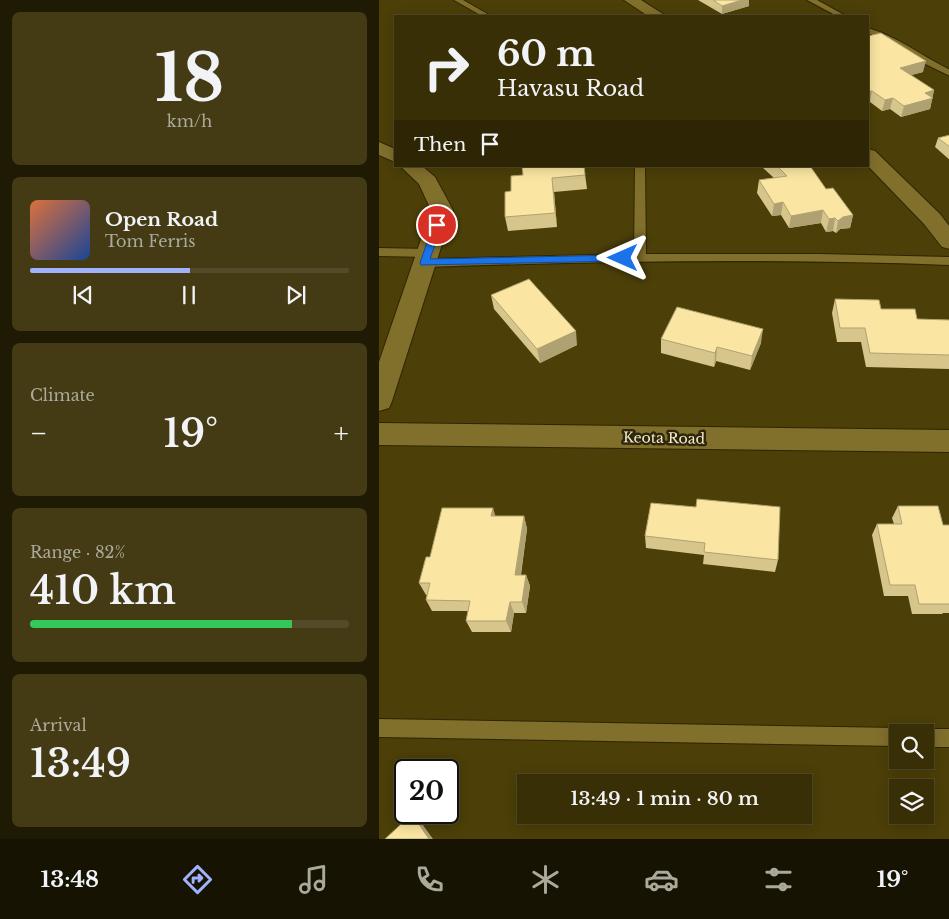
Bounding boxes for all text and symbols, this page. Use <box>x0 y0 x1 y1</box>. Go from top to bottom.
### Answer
text: 60 m <box>497 32 595 75</box>
icon: right <box>414 35 479 100</box>
text: 18 <box>155 38 224 119</box>
text: Havasu Road <box>497 75 644 102</box>
text: km/h <box>167 111 212 131</box>
icon: arrive <box>476 130 504 158</box>
text: Then <box>414 133 466 156</box>
pin <box>416 204 458 246</box>
text: Open Road <box>105 208 218 231</box>
icon: arrive <box>423 211 451 239</box>
text: Tom Ferris <box>105 231 196 251</box>
position arrow <box>596 231 648 283</box>
icon: previous <box>69 281 97 309</box>
icon: pause <box>175 281 203 309</box>
icon: next <box>282 281 310 309</box>
text: Climate <box>30 385 95 405</box>
text: 19° <box>163 410 218 457</box>
text: − <box>30 416 48 451</box>
text: + <box>334 416 349 451</box>
street label: Keota Road <box>623 428 706 448</box>
text: Range · 82% <box>30 542 125 562</box>
text: 410 km <box>30 567 176 614</box>
text: Arrival <box>30 715 87 735</box>
map controls <box>889 724 934 824</box>
button: search <box>889 724 934 769</box>
text: 13:49 <box>30 740 131 787</box>
speed limit sign: 20 <box>394 759 459 824</box>
button: layers <box>889 779 934 824</box>
text: 13:49 · 1 min · 80 m <box>570 787 759 810</box>
icon: directions <box>180 862 215 897</box>
icon: music <box>296 862 331 897</box>
icon: phone <box>412 862 447 897</box>
icon: climate <box>528 862 563 897</box>
icon: car <box>644 862 679 897</box>
icon: filters <box>761 862 796 897</box>
text: 13:48 <box>41 866 99 893</box>
text: 19° <box>877 866 908 893</box>

